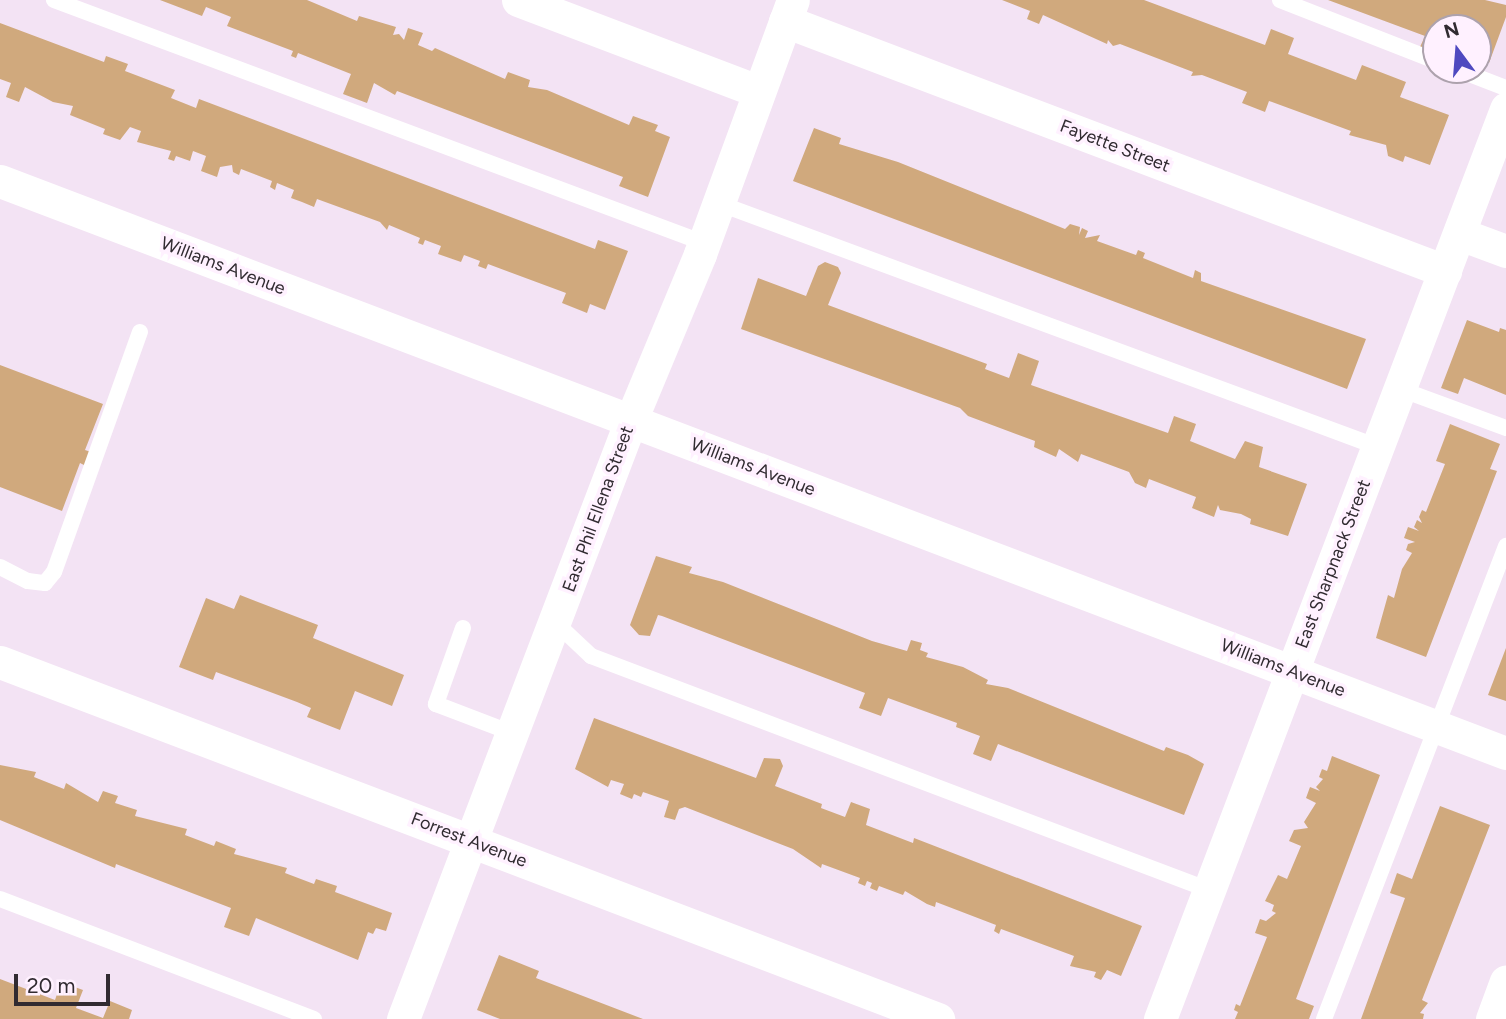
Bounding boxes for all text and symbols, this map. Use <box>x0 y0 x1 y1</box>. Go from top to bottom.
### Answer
north arrow <box>1422 14 1492 84</box>
text: N <box>1441 17 1462 43</box>
street label: Fayette Street <box>1057 115 1173 177</box>
street label: Williams Avenue <box>158 232 288 300</box>
street label: East Phil Ellena Street <box>558 423 638 595</box>
street label: Williams Avenue <box>688 433 818 501</box>
street label: East Sharpnack Street <box>1291 477 1375 651</box>
street label: Williams Avenue <box>1218 634 1348 702</box>
street label: Forrest Avenue <box>408 808 530 872</box>
scale bar <box>18 960 114 1004</box>
text: 20 m <box>27 973 75 998</box>

